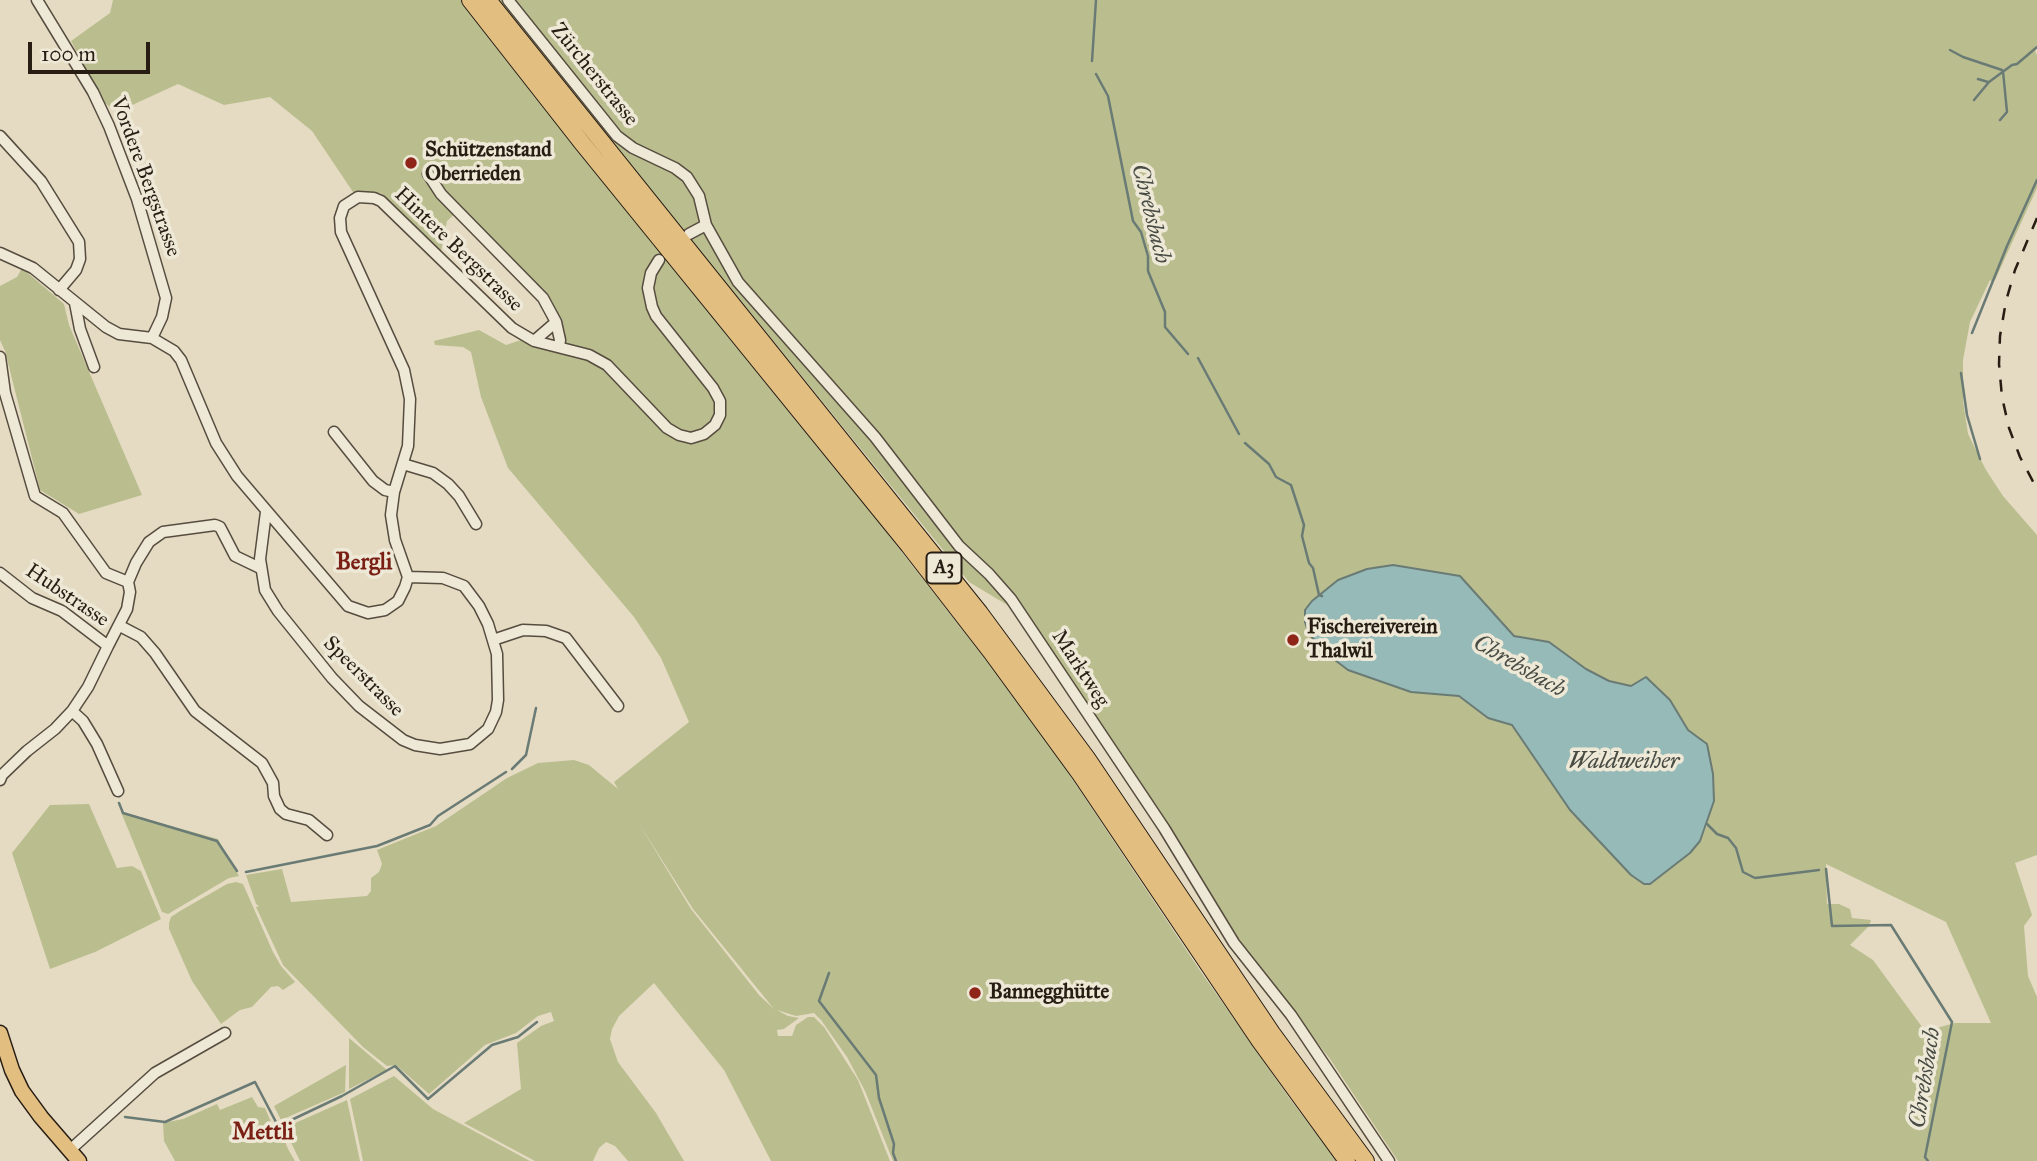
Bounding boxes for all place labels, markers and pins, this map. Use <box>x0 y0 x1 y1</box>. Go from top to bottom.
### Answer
place label: Schützenstand Oberrieden <box>425 138 552 188</box>
marker: Schützenstand Oberrieden <box>403 155 419 171</box>
place label: Fischereiverein Thalwil <box>1307 615 1438 665</box>
marker: Fischereiverein Thalwil <box>1285 632 1301 648</box>
place label: Bannegghütte <box>989 980 1109 1006</box>
marker: Bannegghütte <box>967 985 983 1001</box>

